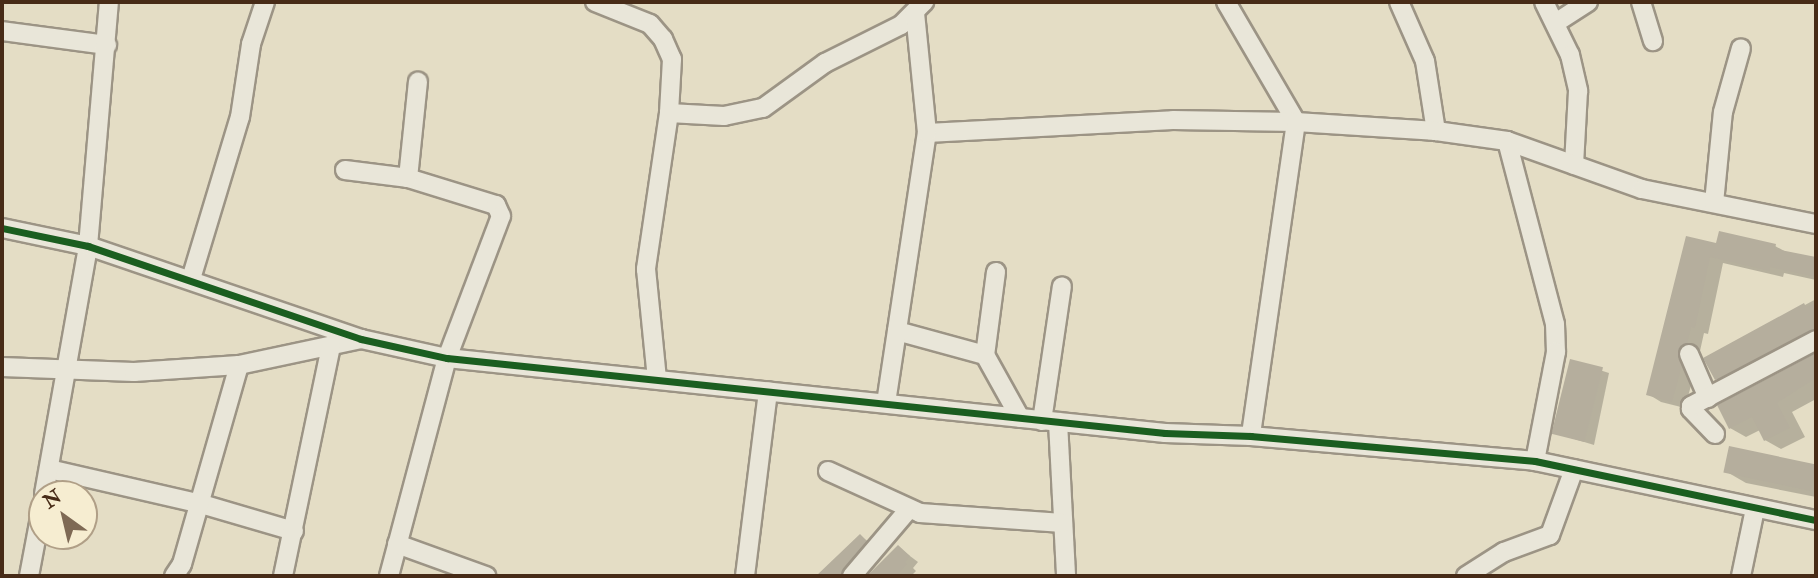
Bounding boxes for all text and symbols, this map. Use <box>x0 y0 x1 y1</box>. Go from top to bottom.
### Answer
north arrow <box>28 480 98 550</box>
text: N <box>39 485 66 514</box>

